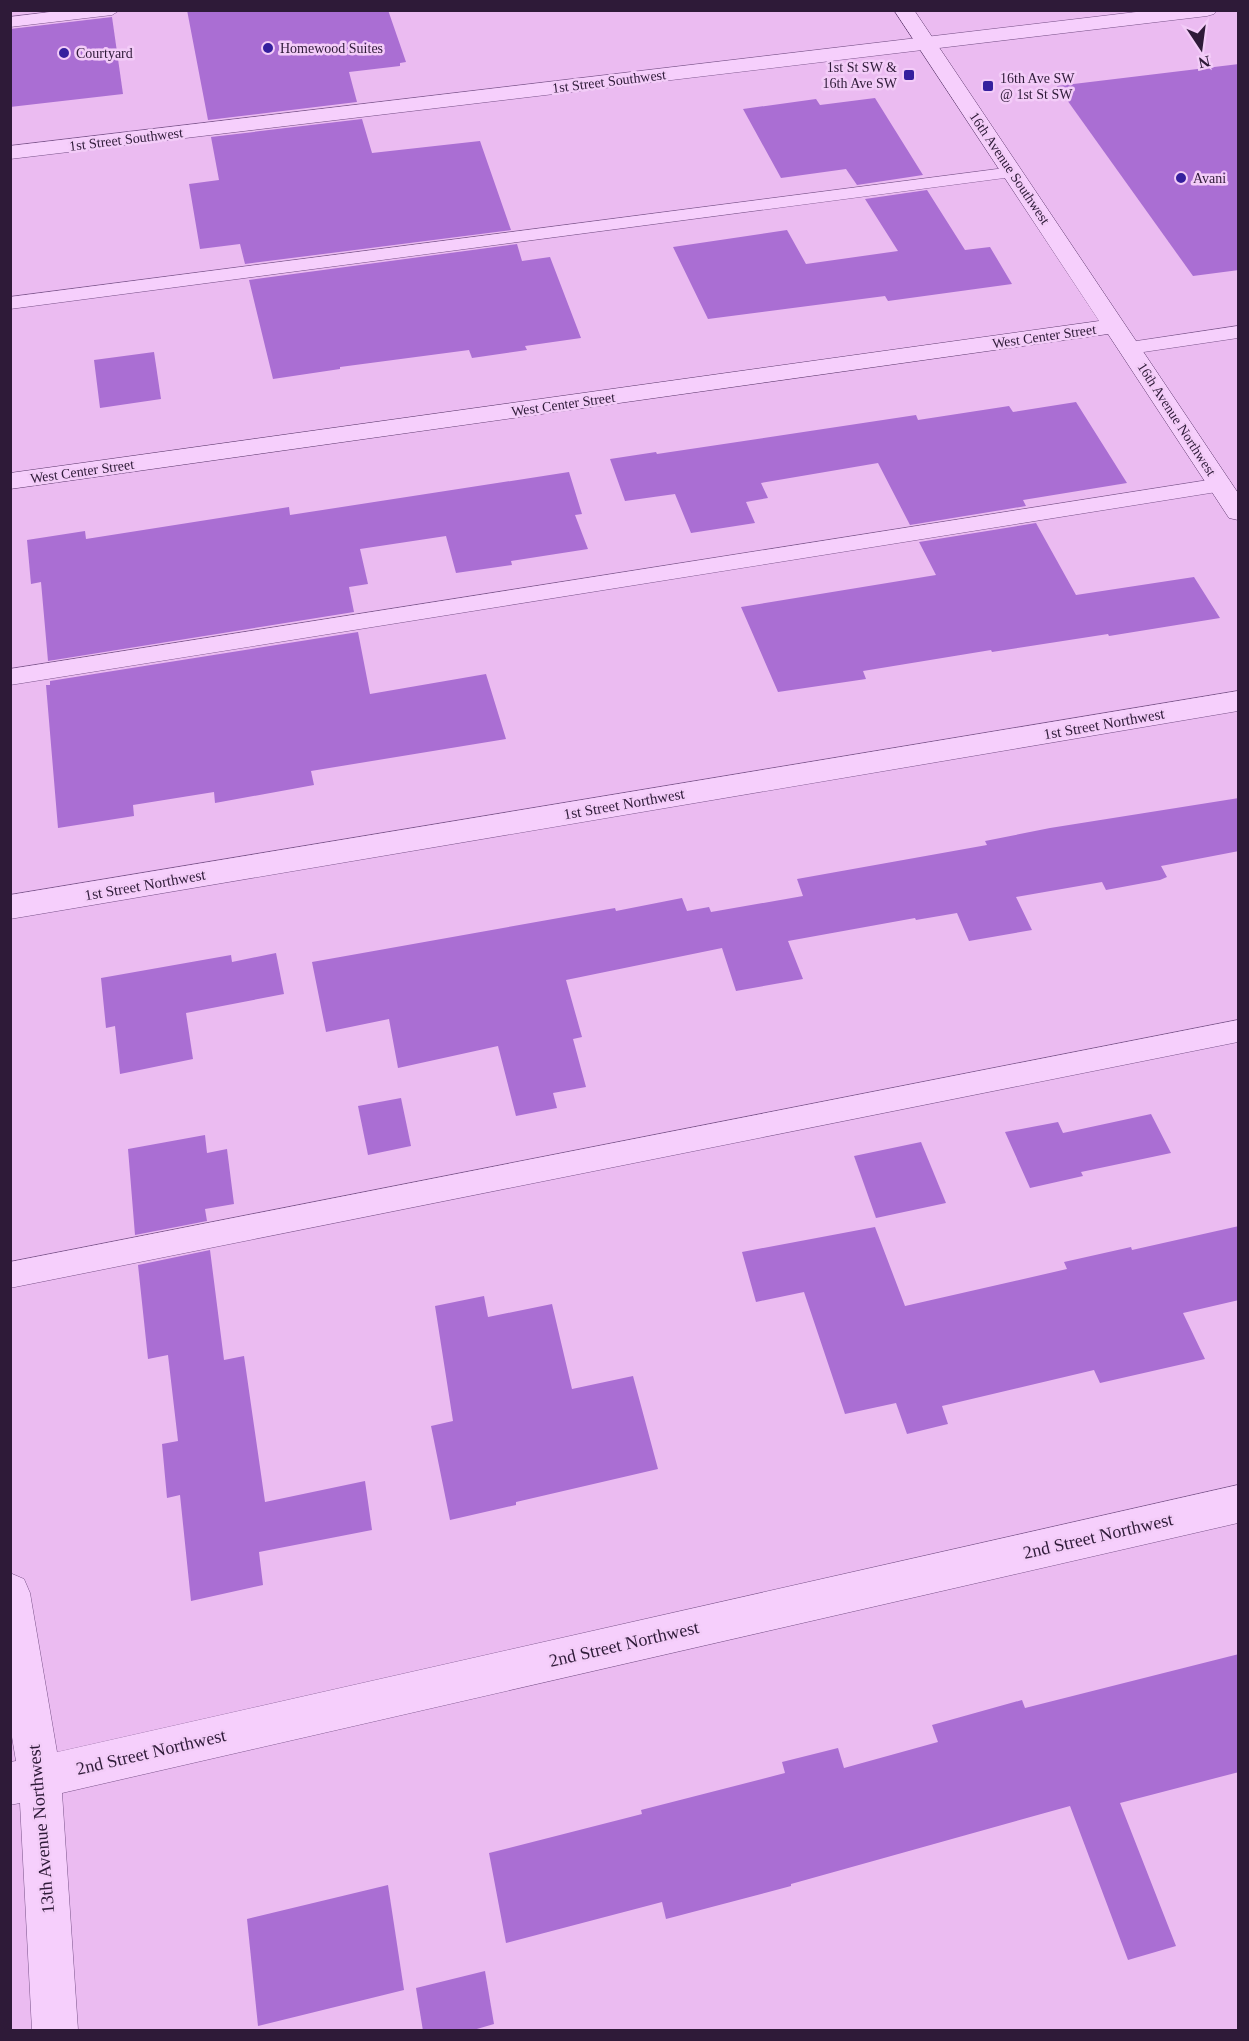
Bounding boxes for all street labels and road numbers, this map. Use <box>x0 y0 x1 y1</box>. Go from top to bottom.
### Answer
street label: 1st Street Southwest <box>551 67 667 96</box>
street label: 16th Avenue Southwest <box>966 109 1053 227</box>
street label: 1st Street Southwest <box>68 125 184 154</box>
street label: West Center Street <box>991 322 1097 351</box>
street label: 16th Avenue Northwest <box>1134 360 1219 479</box>
street label: West Center Street <box>510 390 616 419</box>
street label: West Center Street <box>29 457 135 486</box>
street label: 1st Street Northwest <box>1042 705 1167 743</box>
street label: 1st Street Northwest <box>562 785 687 823</box>
street label: 1st Street Northwest <box>83 866 208 904</box>
street label: 2nd Street Northwest <box>1021 1509 1175 1563</box>
street label: 2nd Street Northwest <box>547 1617 701 1671</box>
street label: 2nd Street Northwest <box>74 1725 228 1779</box>
street label: 13th Avenue Northwest <box>24 1744 58 1914</box>

